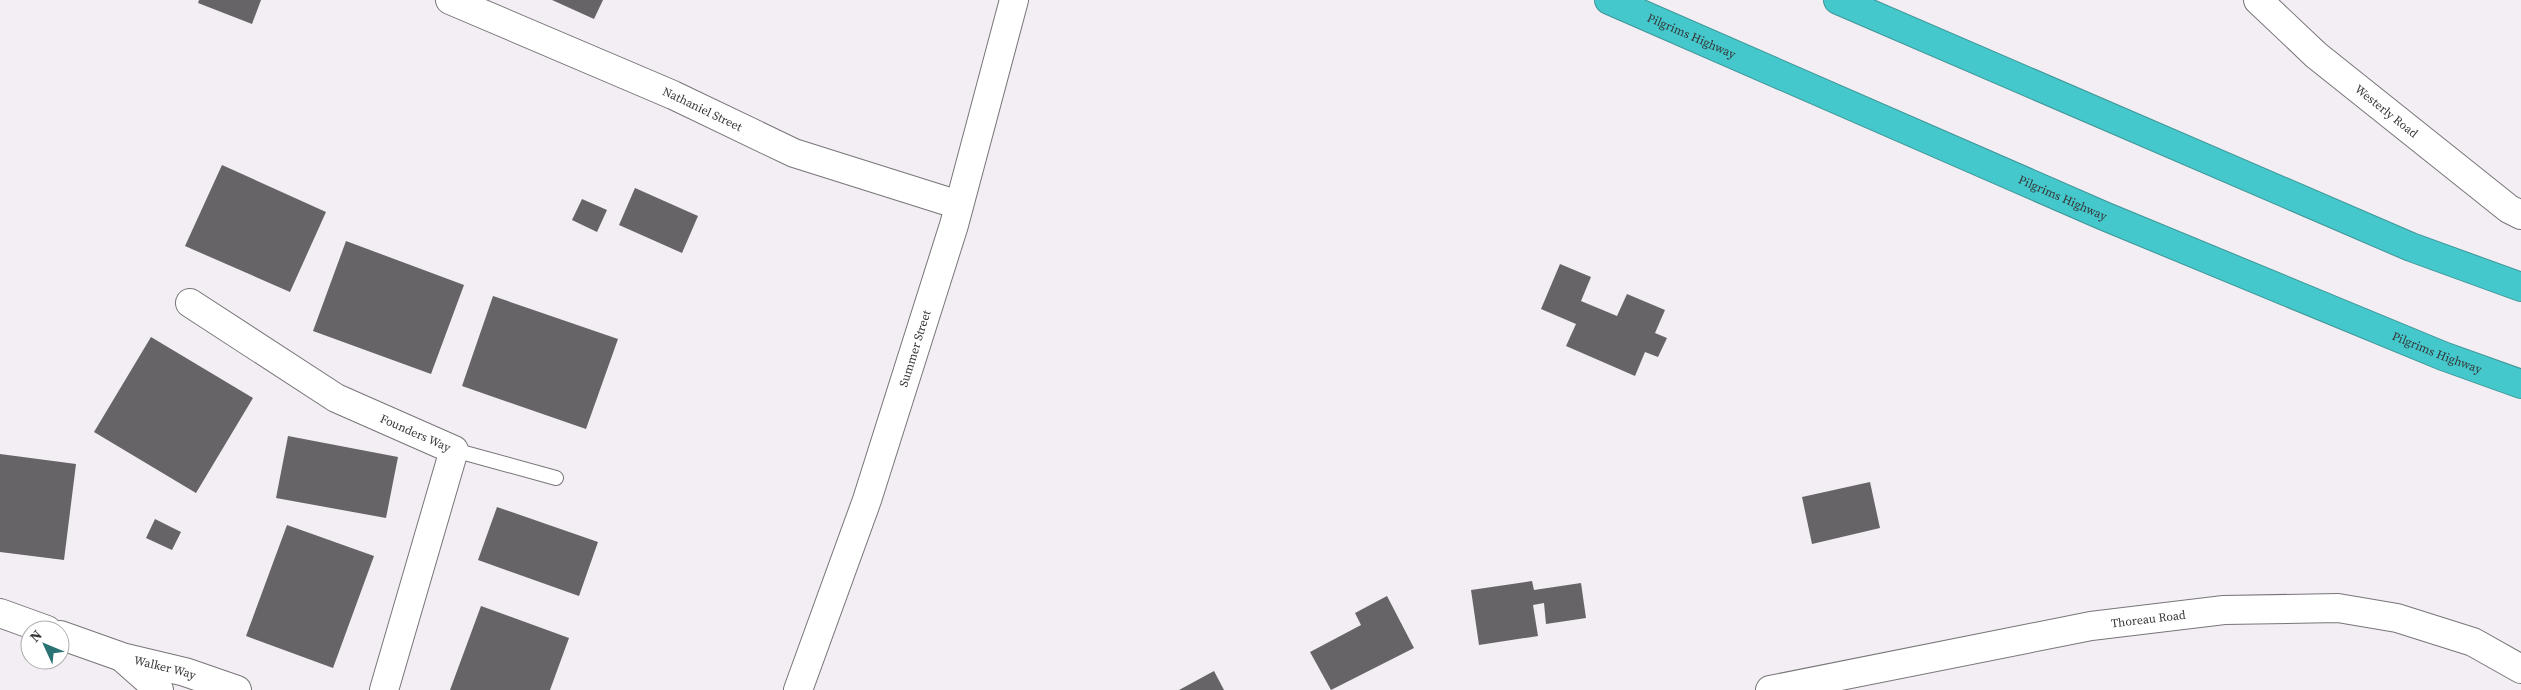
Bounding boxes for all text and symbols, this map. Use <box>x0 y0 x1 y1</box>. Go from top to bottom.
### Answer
street label: Pilgrims Highway <box>1645 10 1739 63</box>
street label: Westerly Road <box>2351 81 2422 141</box>
street label: Nathaniel Street <box>660 84 745 135</box>
street label: Pilgrims Highway <box>2016 172 2110 225</box>
street label: Summer Street <box>895 308 935 389</box>
street label: Pilgrims Highway <box>2390 328 2485 378</box>
street label: Founders Way <box>378 410 454 456</box>
street label: Thoreau Road <box>2110 607 2187 632</box>
north arrow <box>20 620 70 670</box>
text: N <box>25 625 46 647</box>
street label: Walker Way <box>132 652 199 683</box>

